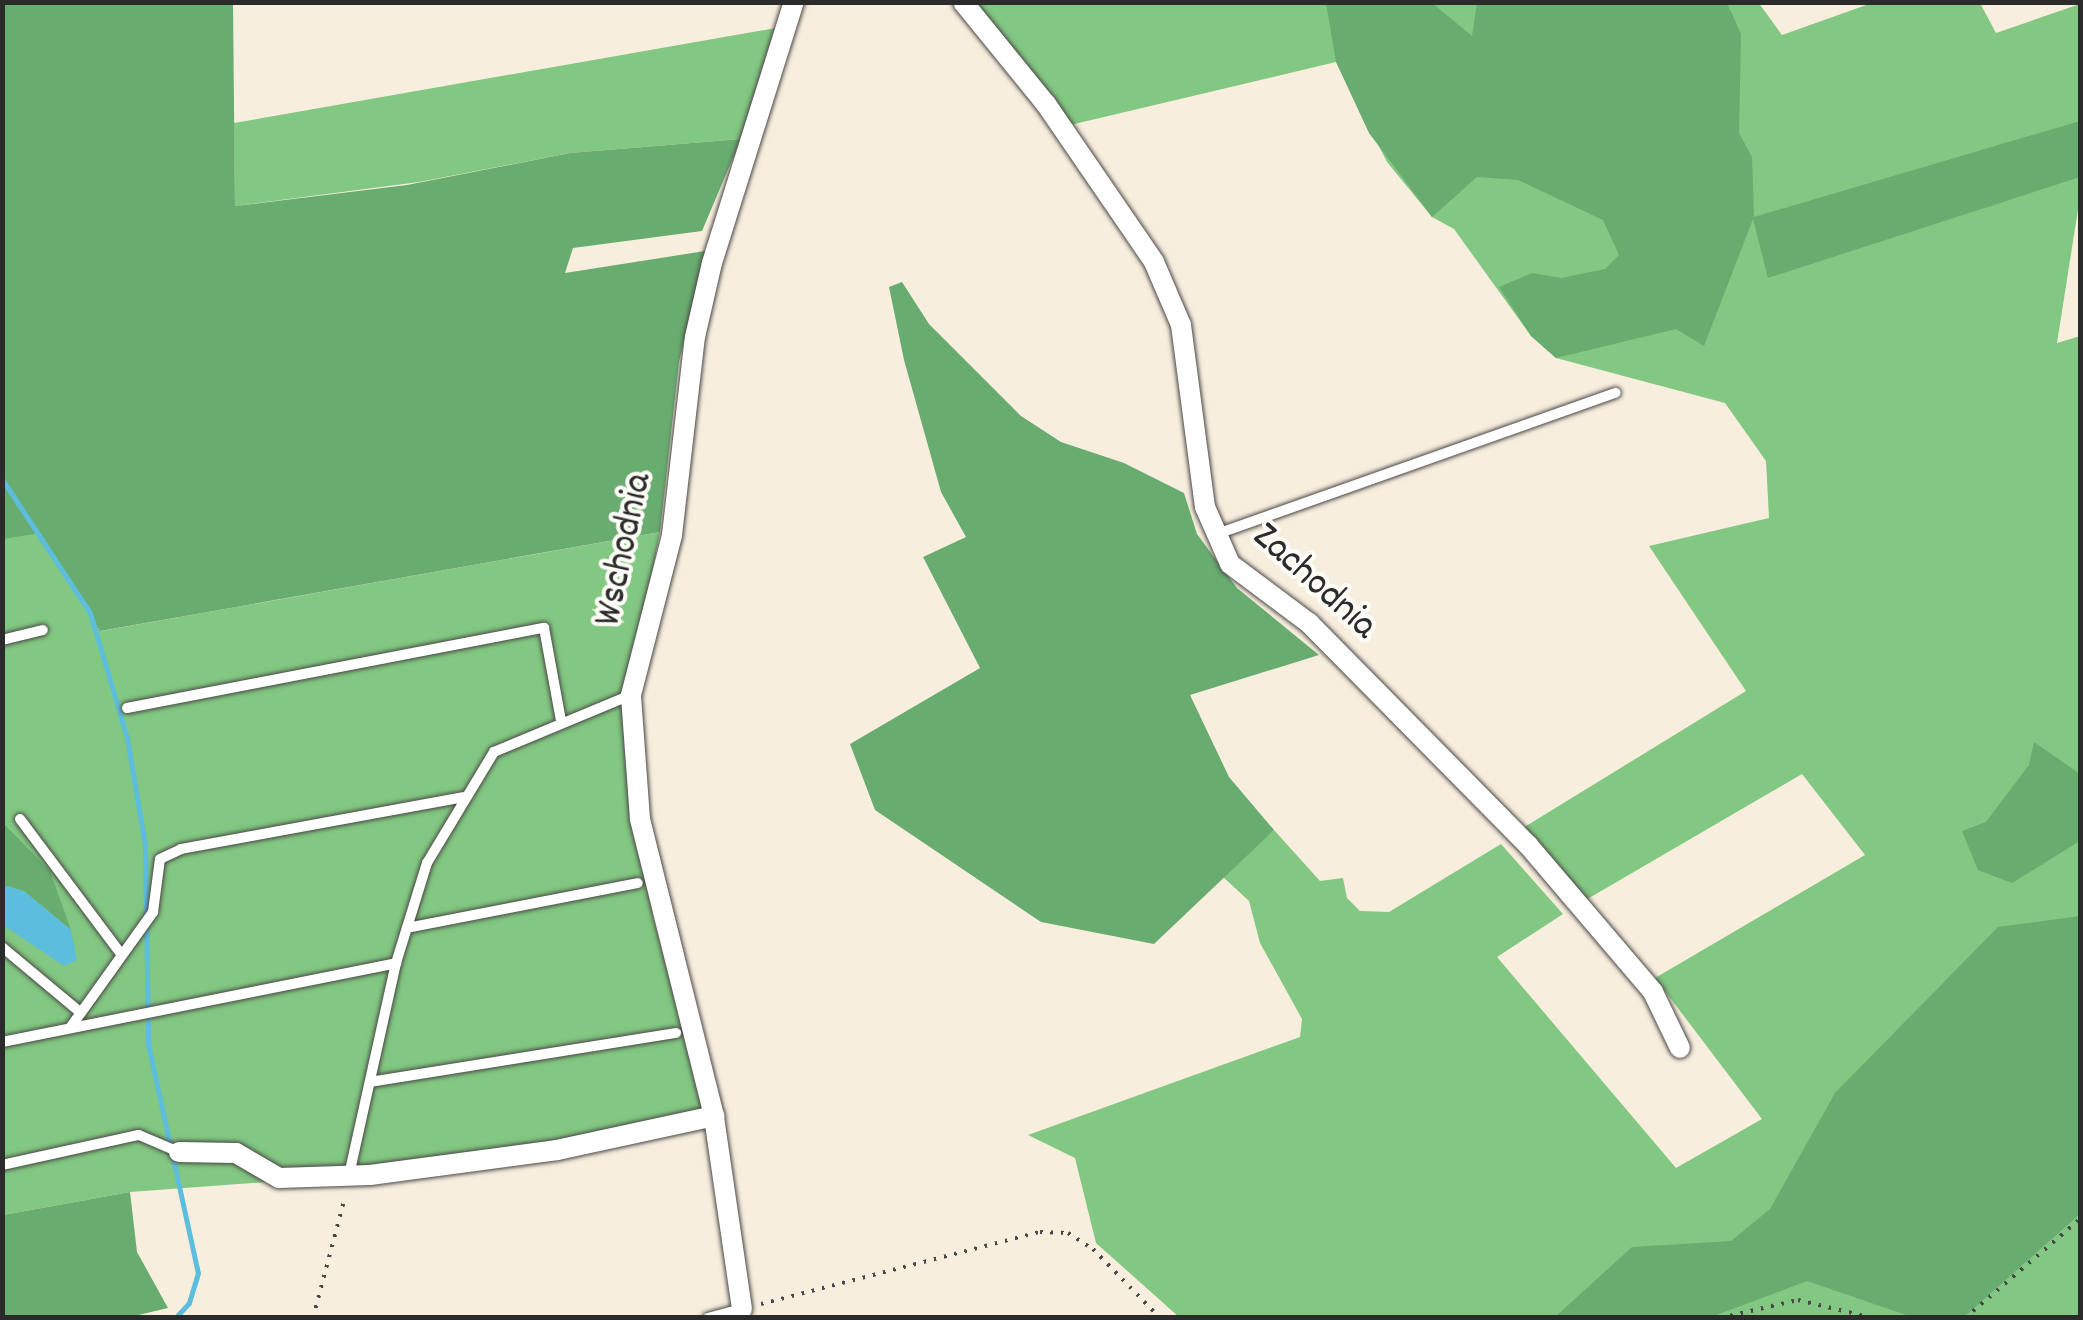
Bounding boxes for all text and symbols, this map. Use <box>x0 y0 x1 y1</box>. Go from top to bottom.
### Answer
street label: Wschodnia <box>586 469 666 631</box>
street label: Zachodnia <box>1240 514 1386 652</box>

